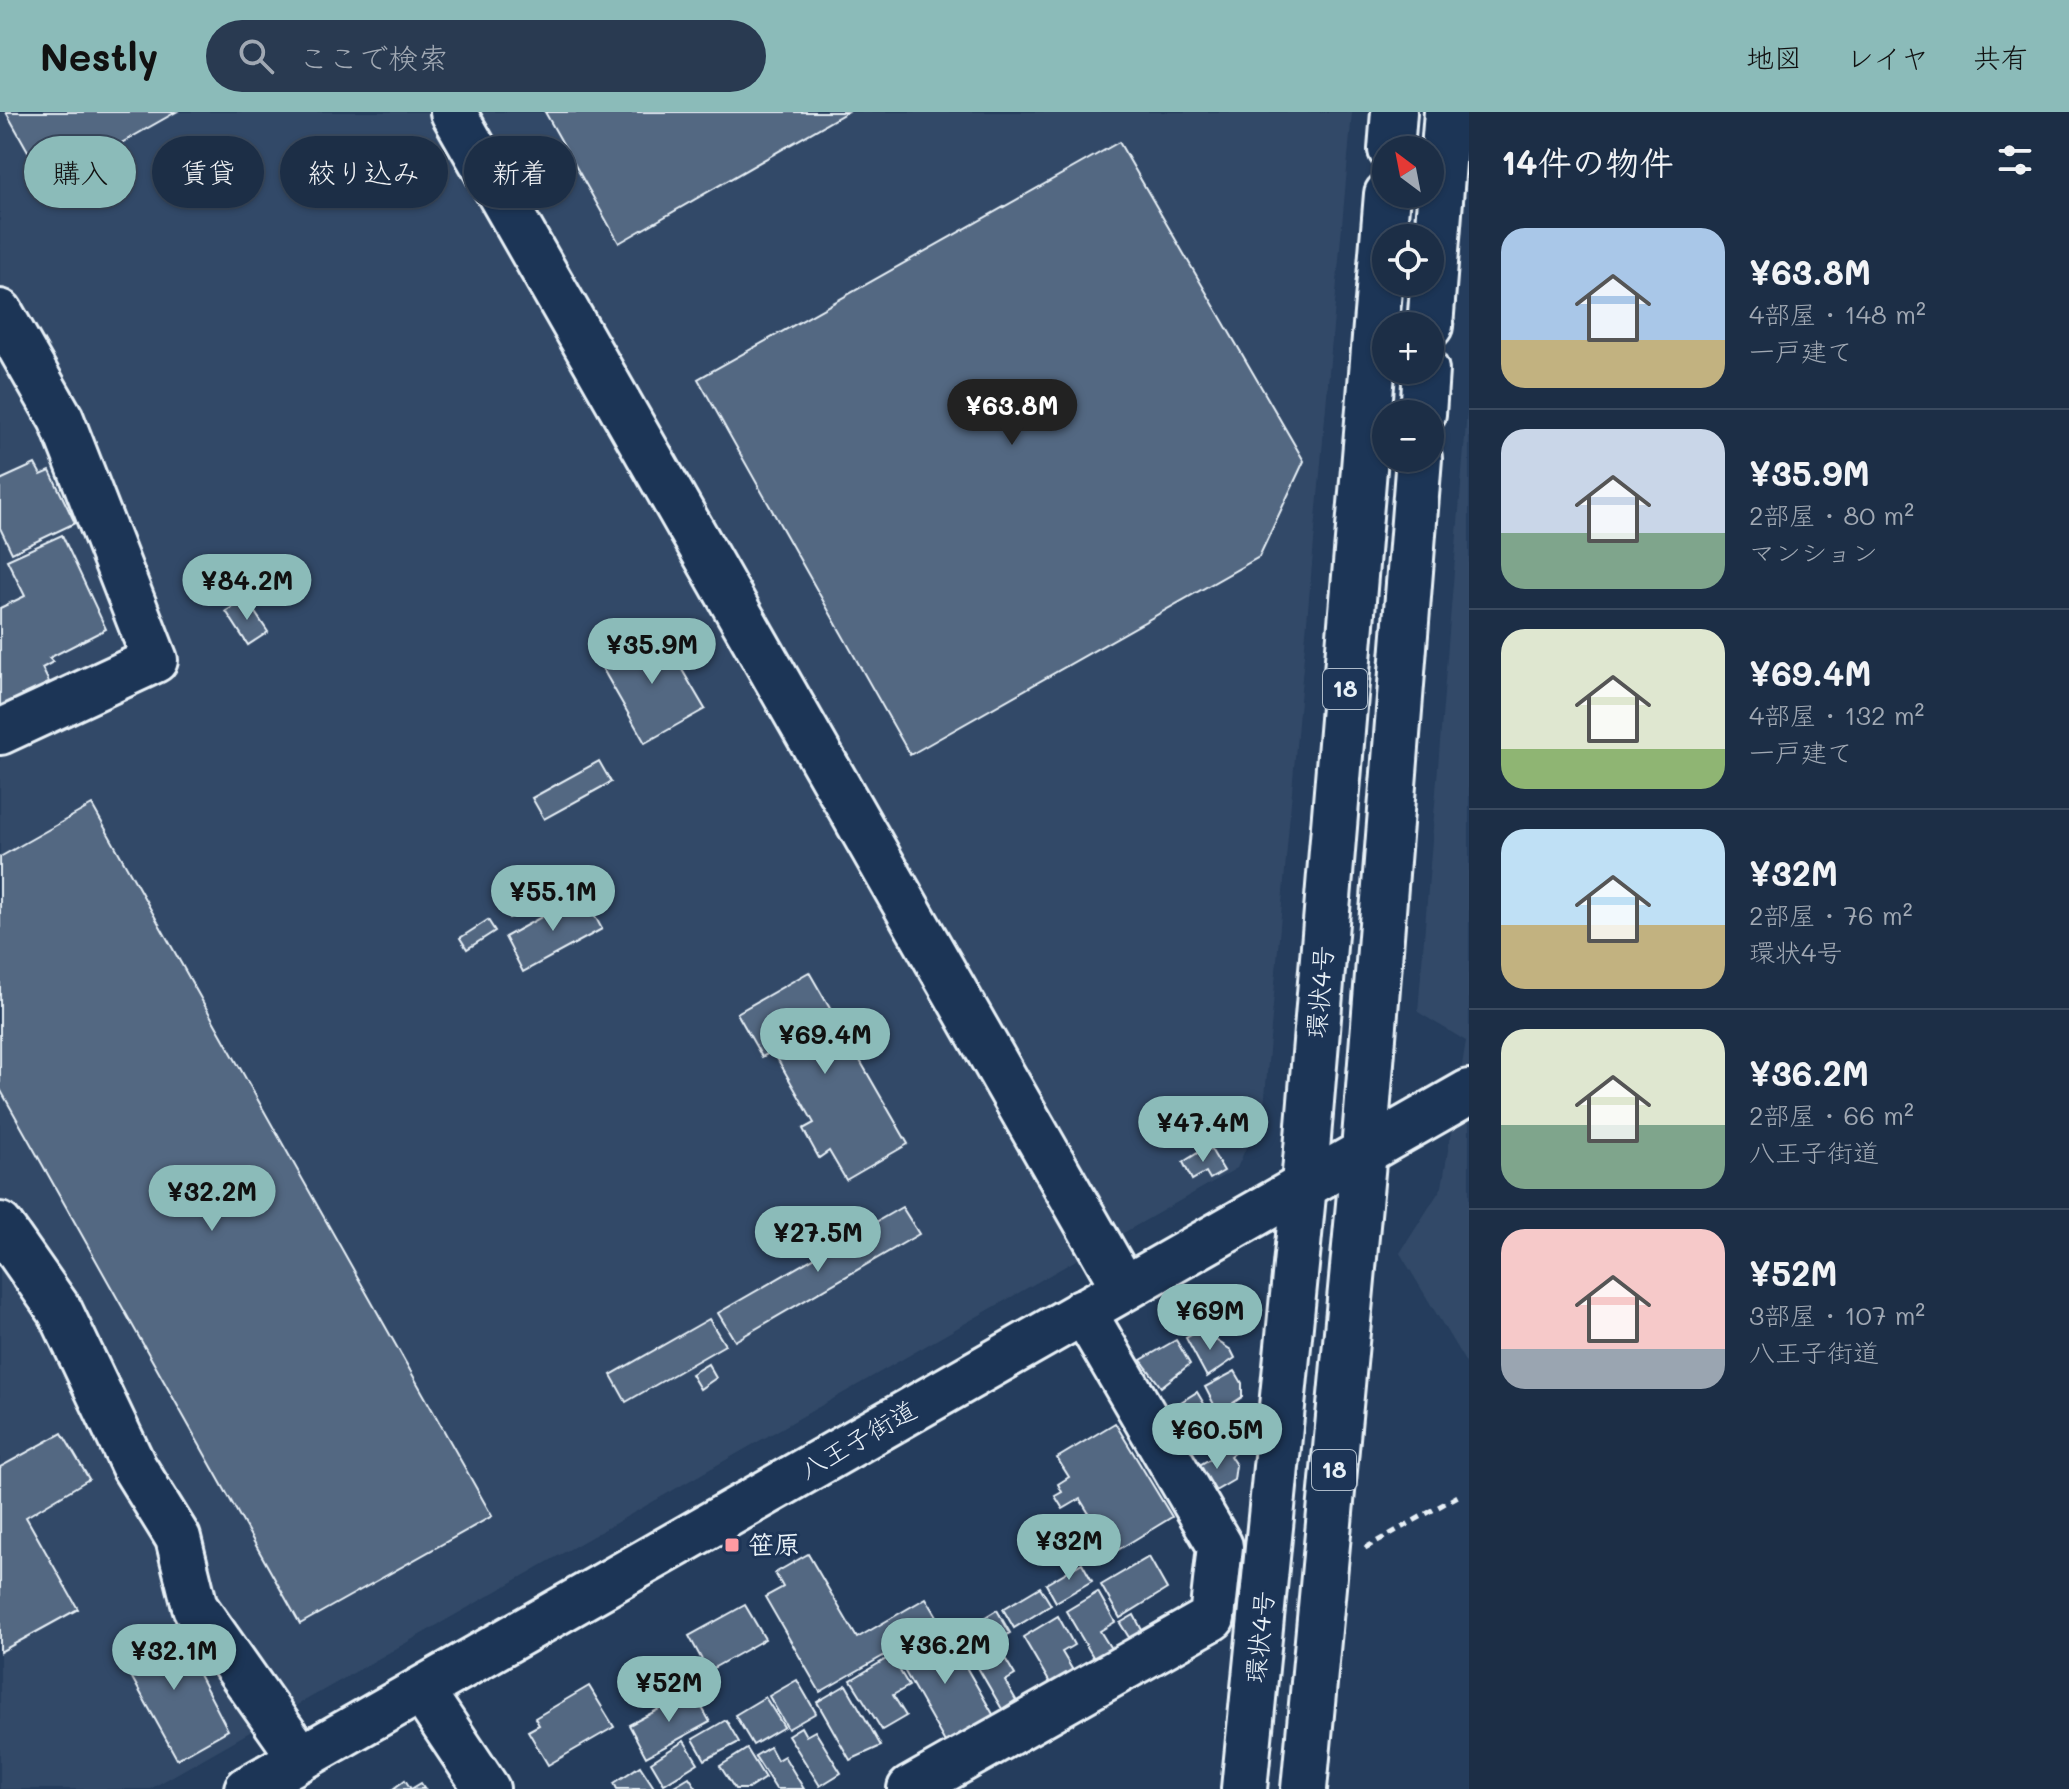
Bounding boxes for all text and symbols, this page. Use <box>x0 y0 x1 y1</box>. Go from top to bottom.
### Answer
search box <box>206 20 766 92</box>
text: Nestly <box>40 31 158 81</box>
icon: search <box>234 34 278 78</box>
text: ここで検索 <box>298 37 448 77</box>
text: 地図 <box>1746 39 1802 75</box>
text: レイヤ <box>1846 39 1929 75</box>
text: 共有 <box>1973 39 2029 75</box>
chip: 購入 <box>24 136 136 208</box>
chip: 賃貸 <box>152 136 264 208</box>
chip: 絞り込み <box>280 136 448 208</box>
chip: 新着 <box>464 136 576 208</box>
north arrow <box>1372 136 1444 208</box>
map controls <box>1372 136 1444 472</box>
icon: filters <box>1993 138 2037 182</box>
text: 14件の物件 <box>1501 139 1674 184</box>
button: locate <box>1372 224 1444 296</box>
text: ¥63.8M <box>1749 249 1871 294</box>
icon: home <box>1565 260 1661 356</box>
text: 4部屋 · 148 m² <box>1749 297 1926 331</box>
button: + <box>1372 312 1444 384</box>
text: 一戸建て <box>1749 334 1853 368</box>
pin: ¥63.8M <box>947 379 1077 447</box>
text: ¥63.8M <box>965 388 1059 422</box>
button: − <box>1372 400 1444 472</box>
text: ¥35.9M <box>1749 450 1870 495</box>
icon: home <box>1565 461 1661 557</box>
text: 2部屋 · 80 m² <box>1749 498 1914 532</box>
text: マンション <box>1749 535 1878 569</box>
pin: ¥84.2M <box>182 554 312 622</box>
text: ¥84.2M <box>200 563 294 597</box>
pin: ¥35.9M <box>587 618 717 686</box>
text: ¥35.9M <box>606 627 698 661</box>
text: ¥69.4M <box>1749 650 1872 695</box>
icon: home <box>1565 661 1661 757</box>
road number: 18 <box>1323 669 1367 709</box>
text: 4部屋 · 132 m² <box>1749 698 1924 732</box>
text: 一戸建て <box>1749 735 1853 769</box>
text: ¥32M <box>1749 850 1838 895</box>
icon: home <box>1565 861 1661 957</box>
pin: ¥55.1M <box>488 865 618 933</box>
text: ¥55.1M <box>509 874 597 908</box>
text: 2部屋 · 76 m² <box>1749 898 1913 932</box>
text: 環状4号 <box>1749 935 1842 969</box>
street label: 環状4号 <box>1298 944 1340 1040</box>
pin: ¥69.4M <box>760 1008 890 1076</box>
text: ¥69.4M <box>778 1017 872 1051</box>
text: ¥36.2M <box>1749 1050 1869 1095</box>
icon: home <box>1565 1061 1661 1157</box>
pin: ¥47.4M <box>1138 1096 1268 1164</box>
text: 2部屋 · 66 m² <box>1749 1098 1914 1132</box>
text: ¥47.4M <box>1156 1105 1250 1139</box>
text: 八王子街道 <box>1749 1135 1879 1169</box>
pin: ¥32.2M <box>147 1165 277 1233</box>
text: ¥32.2M <box>167 1174 257 1208</box>
pin: ¥27.5M <box>753 1206 883 1274</box>
text: ¥27.5M <box>773 1215 863 1249</box>
text: ¥52M <box>1749 1250 1838 1295</box>
icon: home <box>1565 1261 1661 1357</box>
pin: ¥69M <box>1163 1284 1257 1352</box>
text: ¥69M <box>1175 1293 1245 1327</box>
text: 3部屋 · 107 m² <box>1749 1298 1925 1332</box>
text: 八王子街道 <box>1749 1335 1879 1369</box>
street label: 八王子街道 <box>793 1392 922 1486</box>
pin: ¥60.5M <box>1152 1403 1282 1471</box>
text: ¥60.5M <box>1170 1412 1264 1446</box>
road number: 18 <box>1312 1450 1356 1490</box>
pin: ¥32M <box>1022 1514 1116 1582</box>
text: ¥32M <box>1035 1523 1103 1557</box>
place label: 笹原 <box>748 1527 800 1561</box>
marker: 笹原 <box>723 1536 741 1554</box>
street label: 環状4号 <box>1237 1589 1281 1685</box>
pin: ¥36.2M <box>880 1618 1010 1686</box>
pin: ¥32.1M <box>109 1624 239 1692</box>
text: ¥36.2M <box>899 1627 991 1661</box>
text: ¥32.1M <box>130 1633 218 1667</box>
pin: ¥52M <box>622 1656 716 1724</box>
text: ¥52M <box>635 1665 703 1699</box>

